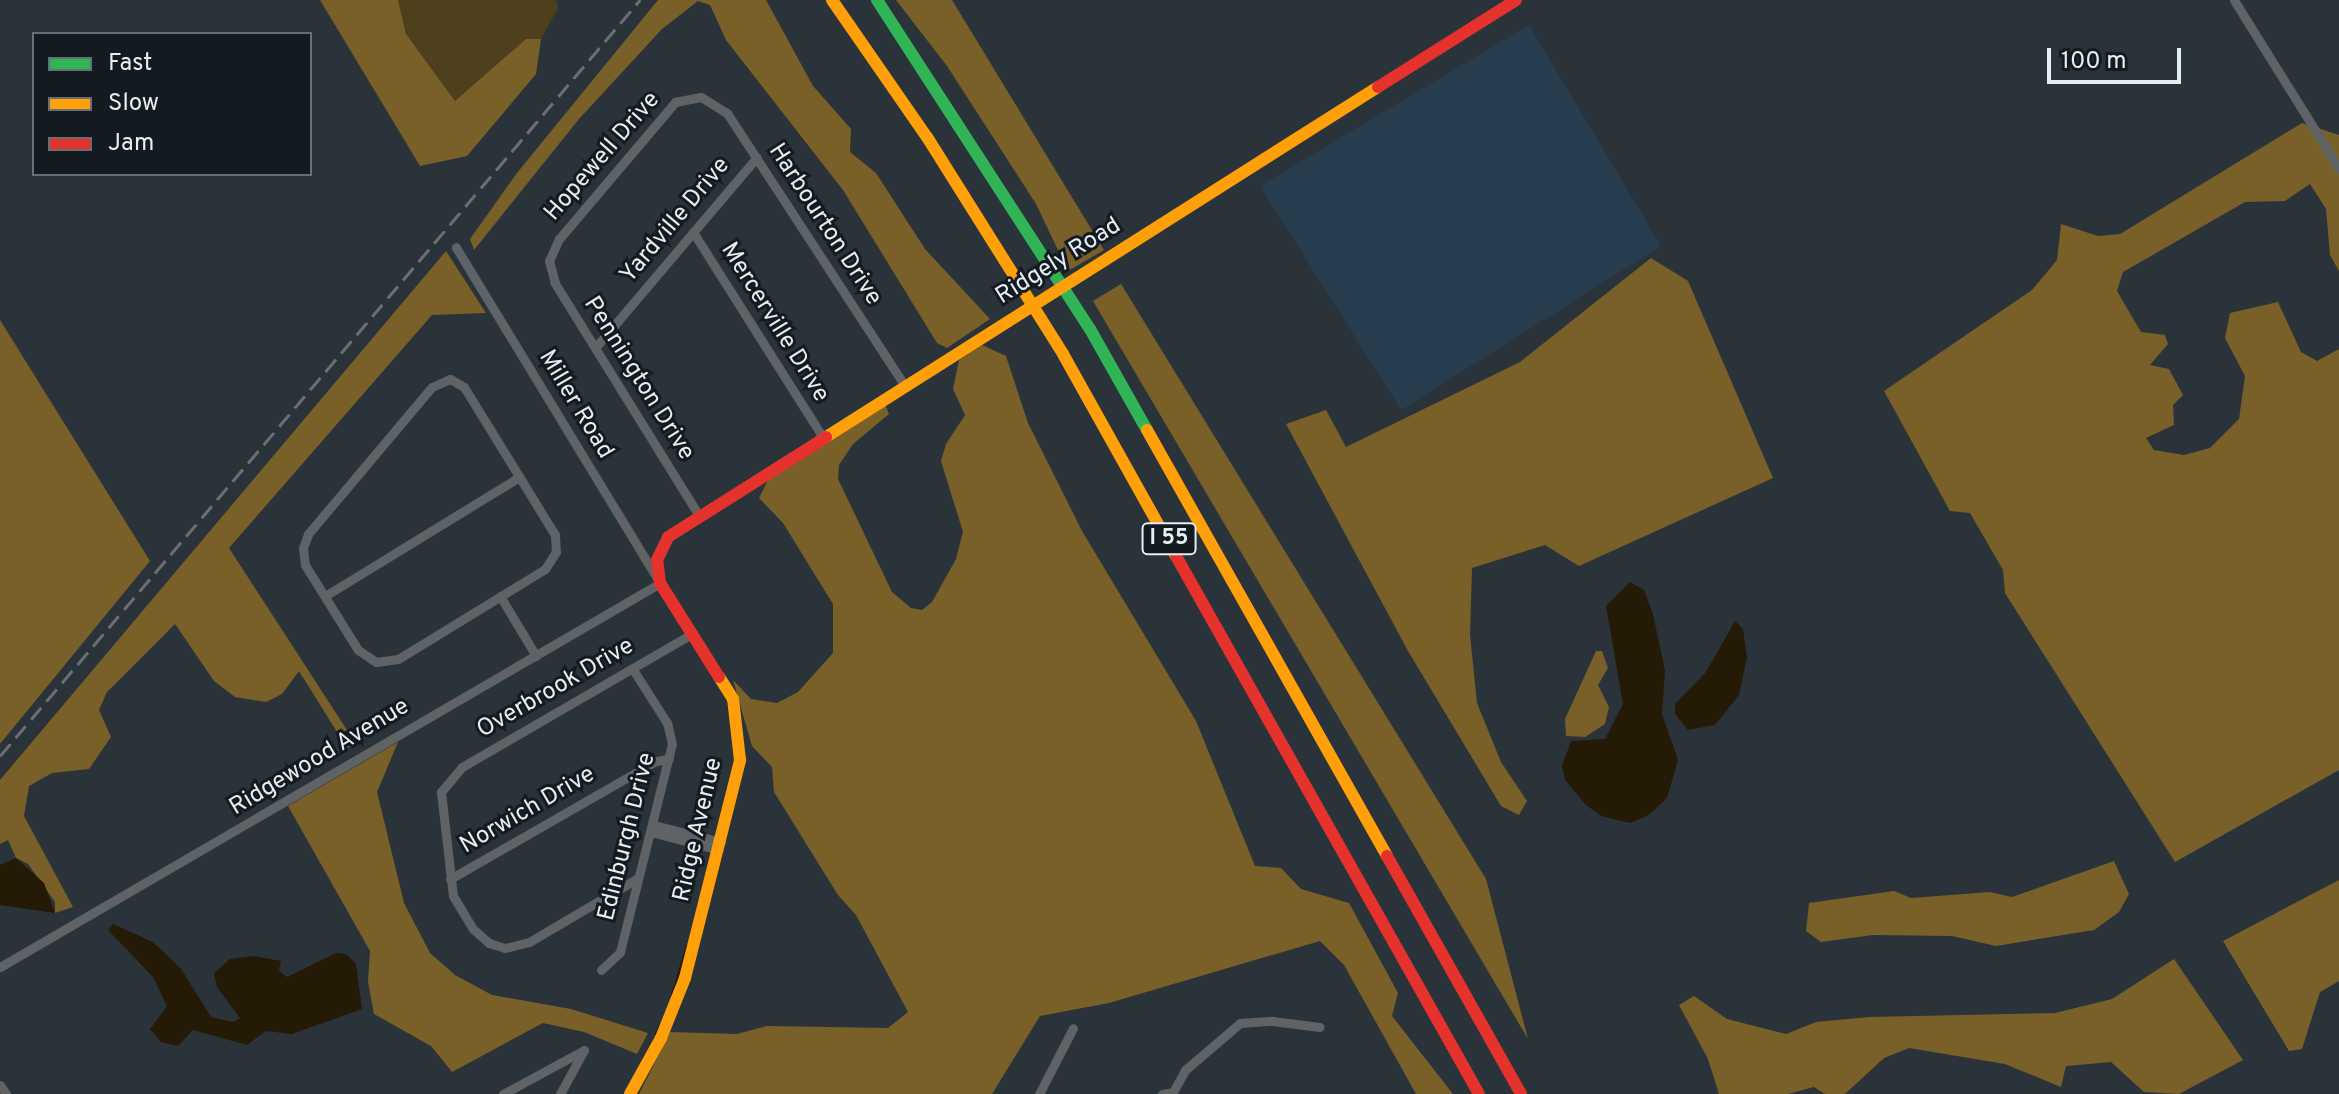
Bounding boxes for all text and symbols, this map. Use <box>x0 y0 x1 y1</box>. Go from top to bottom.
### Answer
legend <box>32 32 312 176</box>
scale bar <box>2051 32 2185 82</box>
text: 100 m <box>2061 47 2127 77</box>
text: Fast <box>108 49 152 79</box>
street label: Hopewell Drive <box>539 87 667 227</box>
text: Slow <box>108 89 159 119</box>
text: Jam <box>108 129 154 159</box>
street label: Harbourton Drive <box>761 139 887 311</box>
street label: Yardville Drive <box>615 152 737 290</box>
street label: Ridgely Road <box>991 212 1127 312</box>
street label: Mercerville Drive <box>713 238 835 408</box>
street label: Pennington Drive <box>576 292 700 466</box>
street label: Miller Road <box>531 345 619 465</box>
road number: I 55 <box>1141 521 1197 557</box>
street label: Overbrook Drive <box>472 632 640 746</box>
street label: Ridgewood Avenue <box>225 693 415 823</box>
street label: Edinburgh Drive <box>593 750 663 924</box>
street label: Ridge Avenue <box>668 755 730 905</box>
street label: Norwich Drive <box>455 761 601 861</box>

